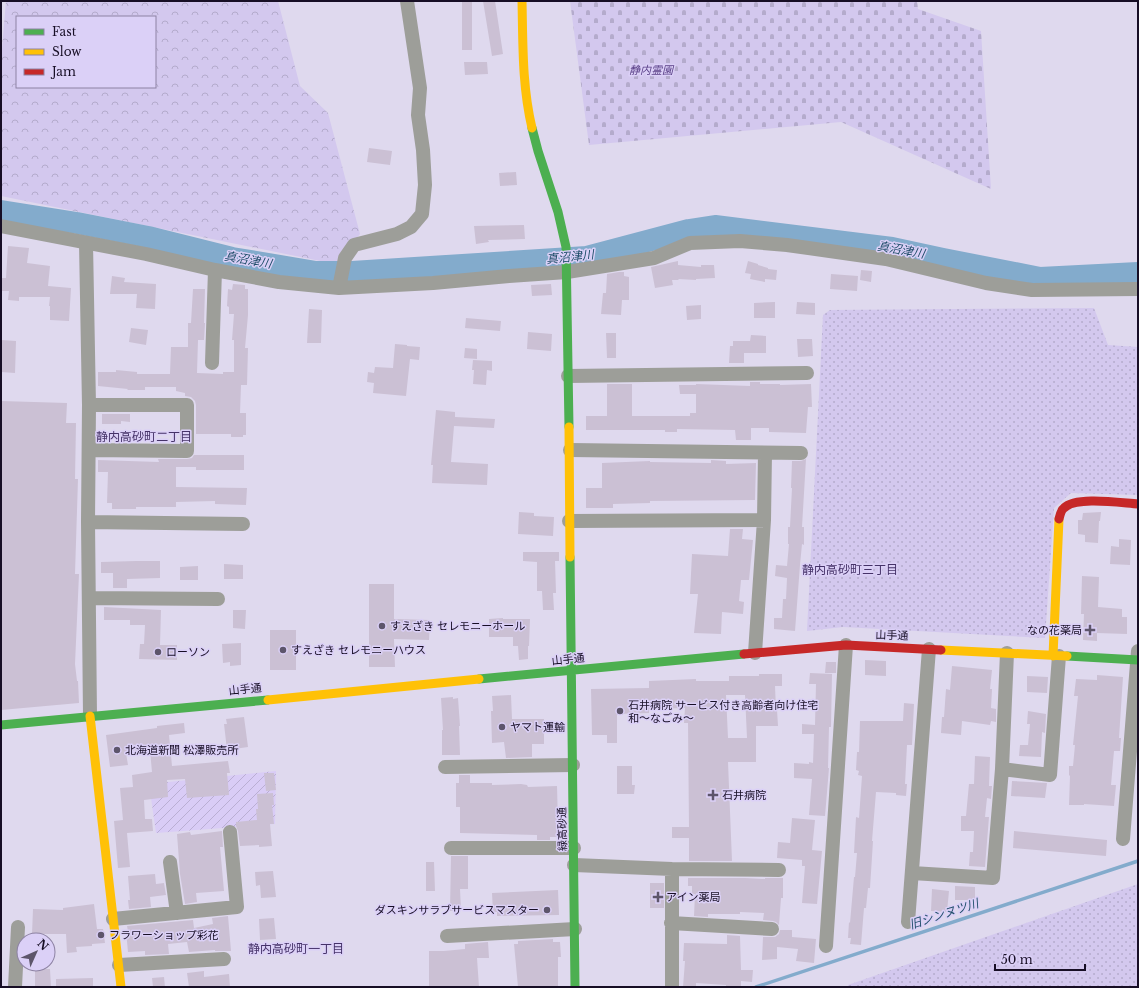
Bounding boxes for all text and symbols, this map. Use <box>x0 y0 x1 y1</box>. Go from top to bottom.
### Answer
legend <box>16 16 156 88</box>
text: Fast <box>52 24 77 39</box>
text: Slow <box>52 44 82 59</box>
park label: 静内霊園 <box>629 63 675 77</box>
text: Jam <box>50 64 76 79</box>
water label: 真沼津川 <box>876 238 928 261</box>
water label: 真沼津川 <box>545 246 597 266</box>
water label: 真沼津川 <box>223 248 275 271</box>
district label: 静内高砂町二丁目 <box>96 429 192 444</box>
district label: 静内高砂町三丁目 <box>802 562 898 577</box>
place label: すえざき セレモニーホール <box>390 619 525 633</box>
marker: すえざき セレモニーホール <box>377 621 387 631</box>
place label: なの花薬局 <box>1027 623 1082 637</box>
marker: なの花薬局 <box>1085 625 1095 635</box>
street label: 山手通 <box>875 627 909 643</box>
place label: すえざき セレモニーハウス <box>291 643 426 657</box>
place label: ローソン <box>166 645 210 659</box>
marker: すえざき セレモニーハウス <box>278 645 288 655</box>
marker: ローソン <box>153 647 163 657</box>
street label: 山手通 <box>551 650 585 668</box>
street label: 山手通 <box>228 680 262 698</box>
place label: 石井病院 サービス付き高齢者向け住宅 和～なごみ～ <box>628 698 818 725</box>
marker: 石井病院 サービス付き高齢者向け住宅 和～なごみ～ <box>615 706 625 716</box>
place label: ヤマト運輸 <box>510 720 565 734</box>
marker: ヤマト運輸 <box>497 722 507 732</box>
place label: 北海道新聞 松澤販売所 <box>125 743 239 757</box>
marker: 北海道新聞 松澤販売所 <box>112 745 122 755</box>
place label: 石井病院 <box>722 788 766 802</box>
marker: 石井病院 <box>707 789 719 801</box>
street label: 緑高砂通 <box>555 807 569 851</box>
place label: アイン薬局 <box>666 890 720 904</box>
marker: アイン薬局 <box>653 892 663 902</box>
water label: 旧シンヌツ川 <box>907 895 982 932</box>
place label: ダスキンサラブサービスマスター <box>375 903 539 917</box>
marker: ダスキンサラブサービスマスター <box>542 905 552 915</box>
place label: フラワーショップ彩花 <box>109 928 219 942</box>
marker: フラワーショップ彩花 <box>96 930 106 940</box>
north arrow <box>16 932 56 972</box>
text: N <box>34 936 52 954</box>
district label: 静内高砂町一丁目 <box>248 941 344 956</box>
scale bar <box>995 946 1085 972</box>
text: 50 m <box>1001 952 1033 967</box>

